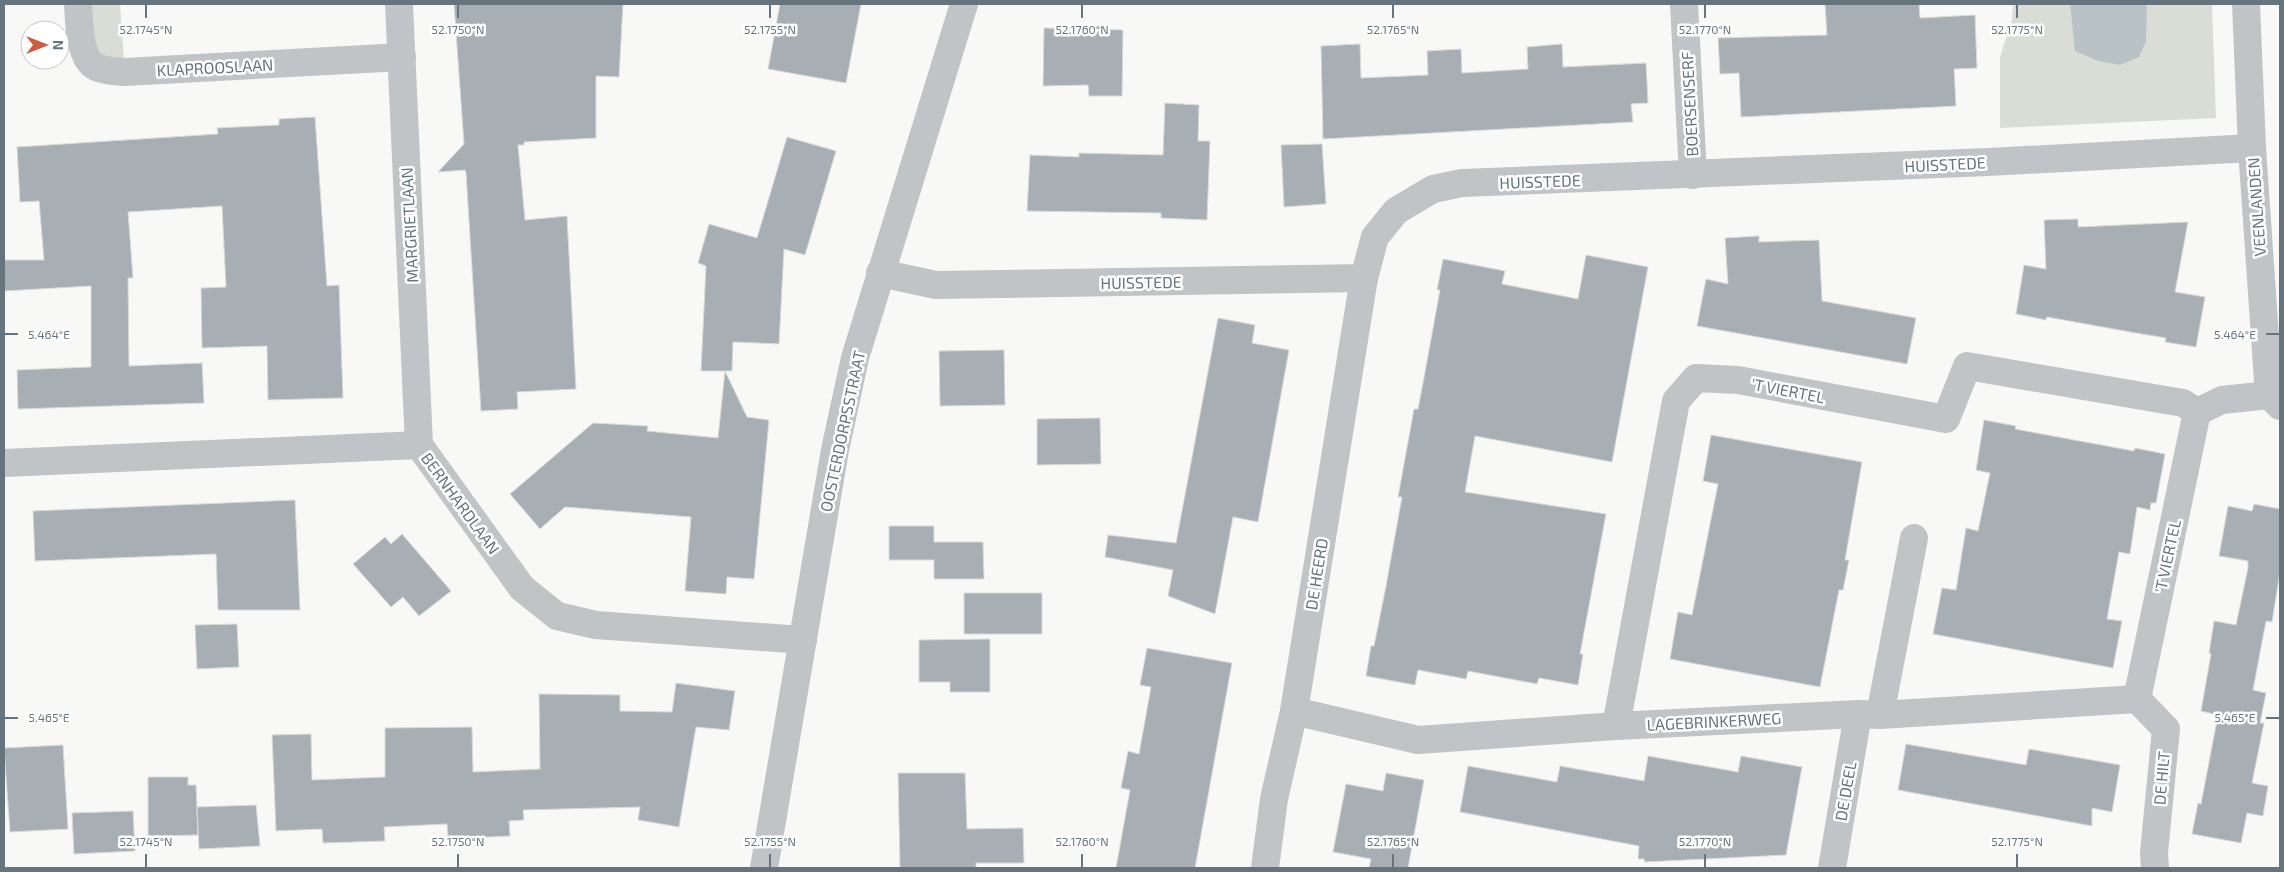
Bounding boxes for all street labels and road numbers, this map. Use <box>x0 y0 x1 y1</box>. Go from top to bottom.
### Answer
street label: BOERSENSERF <box>1677 51 1701 157</box>
street label: KLAPROOSLAAN <box>156 54 274 80</box>
street label: HUISSTEDE <box>1904 152 1986 176</box>
street label: VEENLANDEN <box>2243 157 2269 257</box>
street label: MARGRIETLAAN <box>396 167 422 283</box>
street label: HUISSTEDE <box>1499 170 1581 192</box>
street label: HUISSTEDE <box>1100 272 1182 292</box>
street label: OOSTERDORPSSTRAAT <box>816 349 868 513</box>
street label: 'T VIERTEL <box>1750 374 1826 406</box>
street label: BERNHARDLAAN <box>418 449 504 557</box>
street label: 'T VIERTEL <box>2150 518 2184 594</box>
street label: DE HEERD <box>1301 537 1331 611</box>
street label: LAGEBRINKERWEG <box>1646 708 1782 734</box>
street label: DE HILT <box>2149 750 2173 806</box>
street label: DE DEEL <box>1830 760 1860 822</box>

